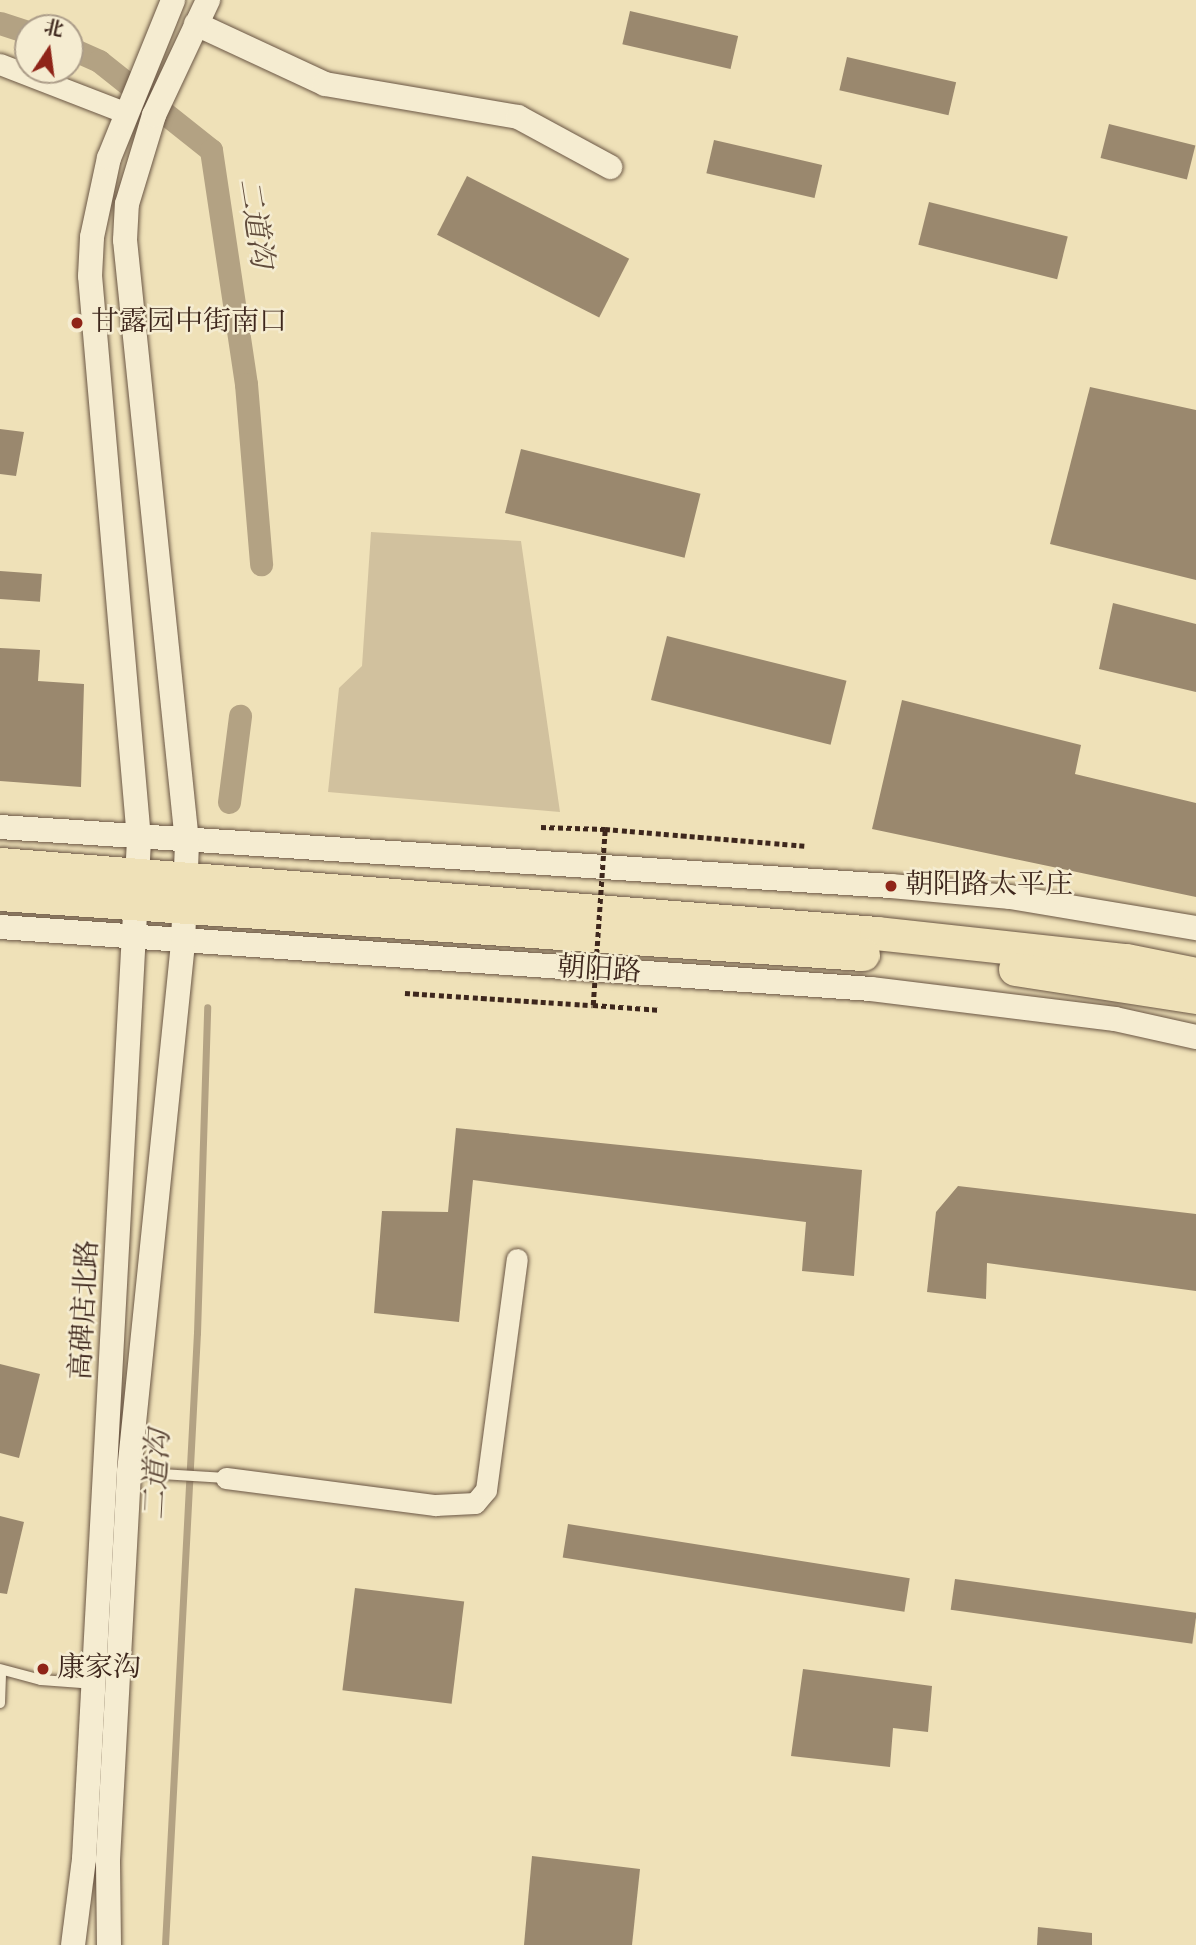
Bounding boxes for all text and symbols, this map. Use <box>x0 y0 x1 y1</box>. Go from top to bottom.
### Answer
north arrow <box>14 14 84 84</box>
text: 北 <box>42 19 65 41</box>
water label: 二道沟 <box>229 176 279 270</box>
place label: 甘露园中街南口 <box>91 306 287 340</box>
marker: 甘露园中街南口 <box>69 315 85 331</box>
place label: 朝阳路太平庄 <box>905 869 1073 903</box>
marker: 朝阳路太平庄 <box>883 878 899 894</box>
street label: 朝阳路 <box>556 951 642 991</box>
street label: 高碑店北路 <box>66 1239 106 1381</box>
water label: 二道沟 <box>138 1429 178 1521</box>
place label: 康家沟 <box>57 1652 141 1686</box>
marker: 康家沟 <box>35 1661 51 1677</box>

